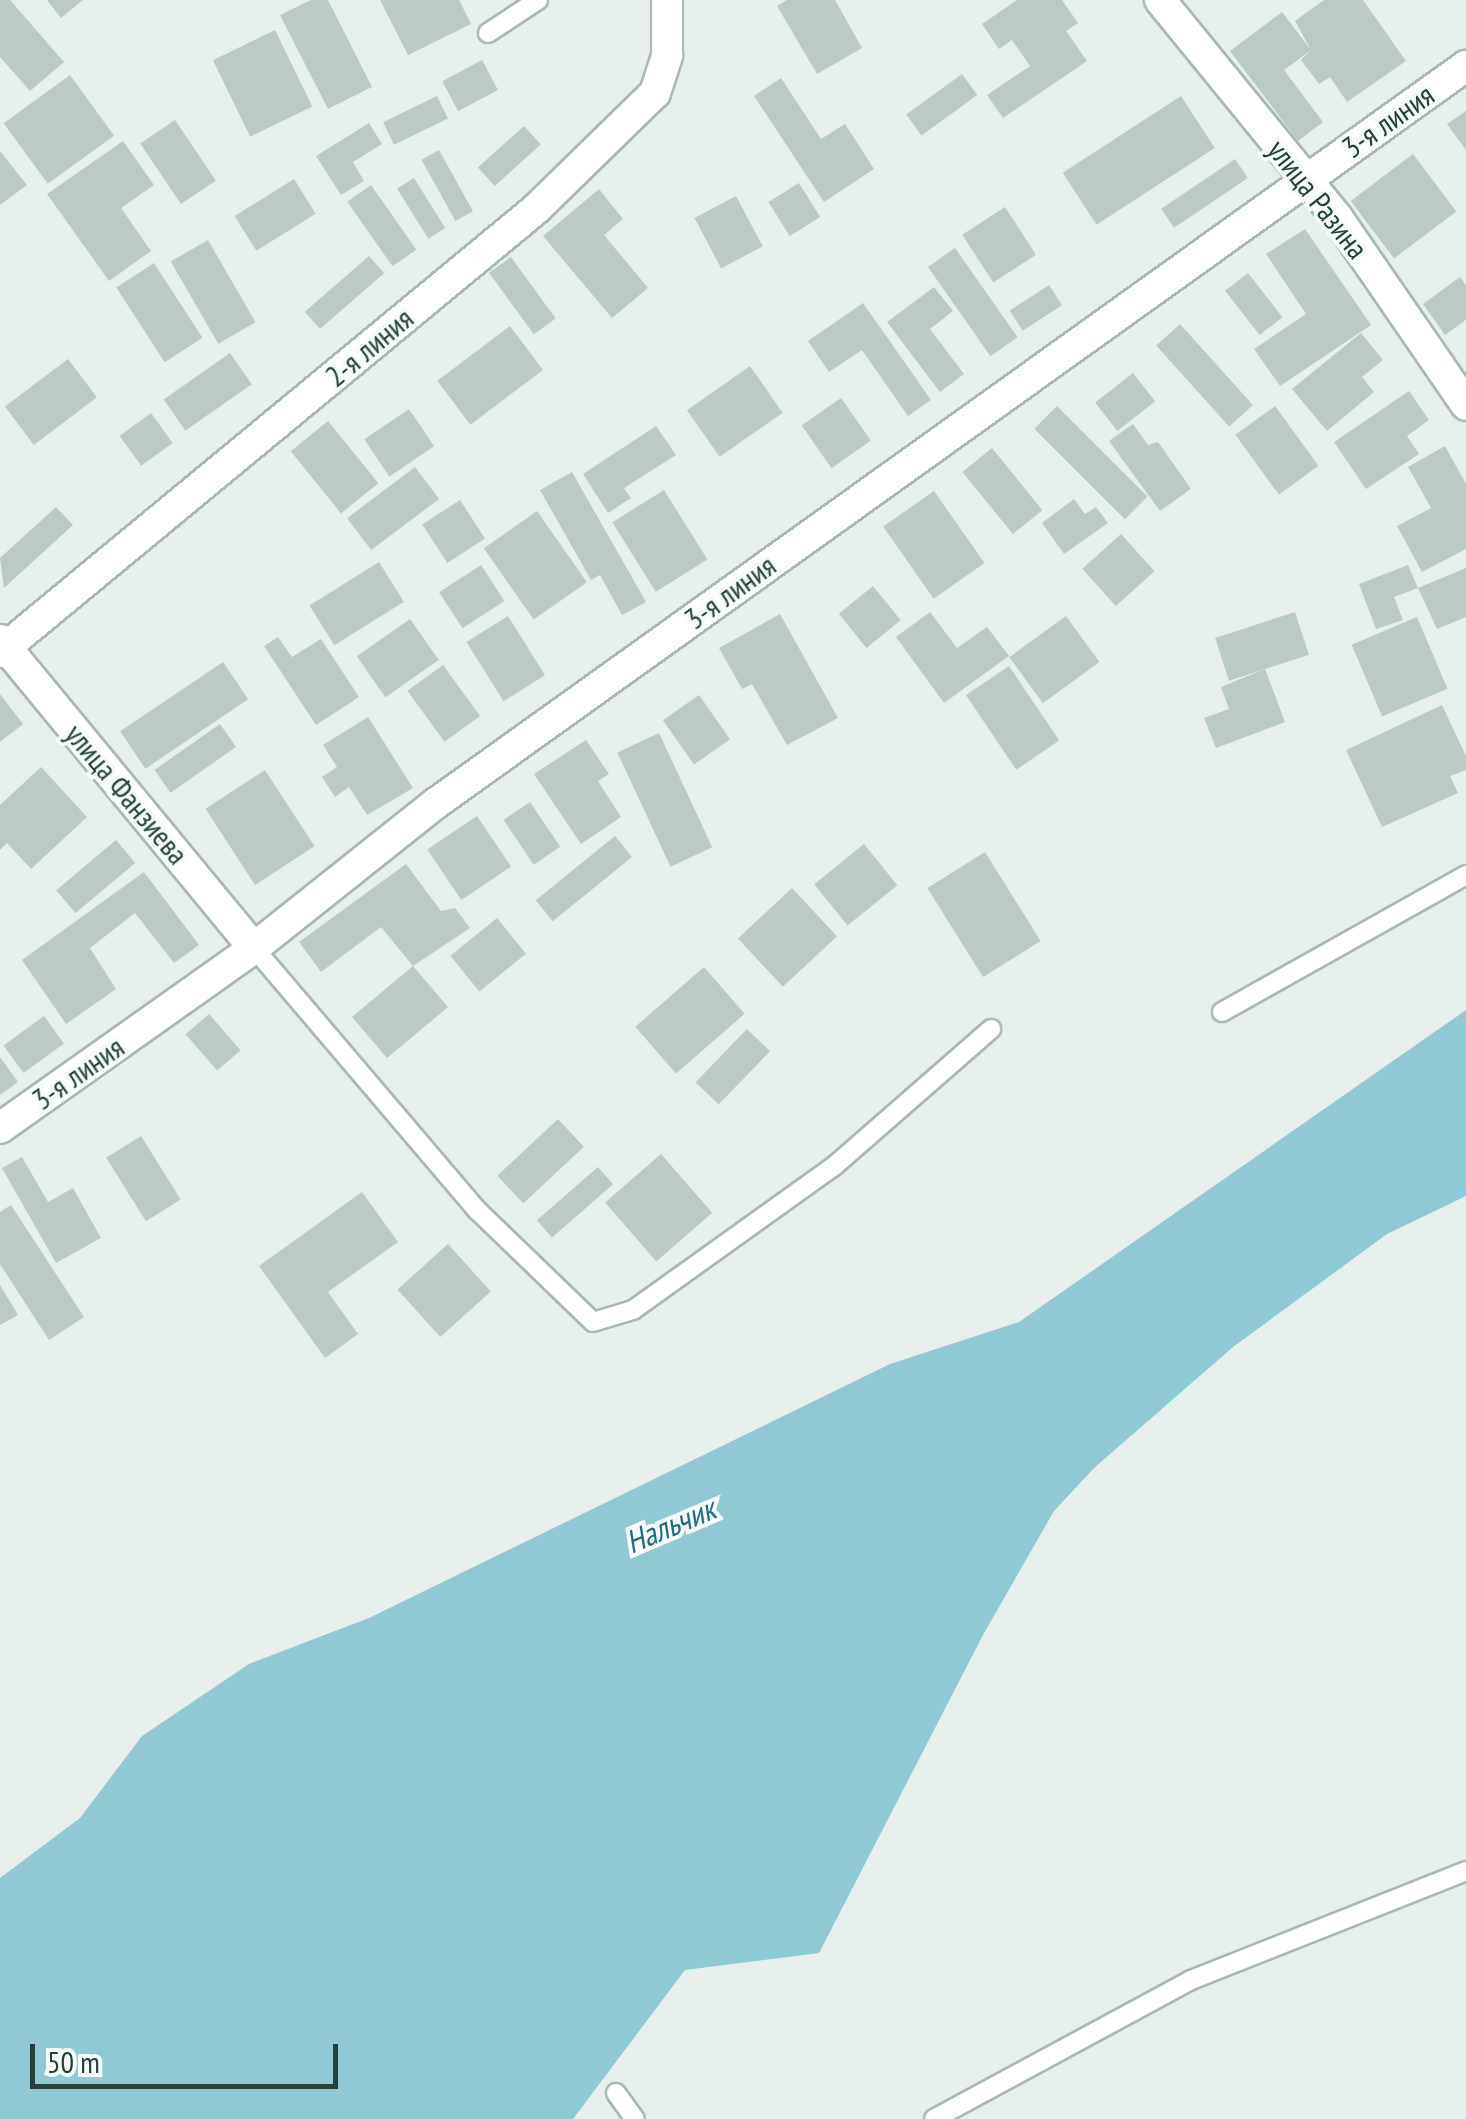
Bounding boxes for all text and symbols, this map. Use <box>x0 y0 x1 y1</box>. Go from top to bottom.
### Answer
street label: 3-я линия <box>1335 77 1441 165</box>
street label: улица Разина <box>1260 132 1376 266</box>
street label: 2-я линия <box>318 300 420 394</box>
street label: 3-я линия <box>678 547 782 637</box>
street label: улица Фанзиева <box>58 717 196 871</box>
street label: 3-я линия <box>25 1029 131 1117</box>
water label: Нальчик <box>619 1489 721 1561</box>
scale bar <box>35 2024 342 2086</box>
text: 50 m <box>47 2042 100 2081</box>

